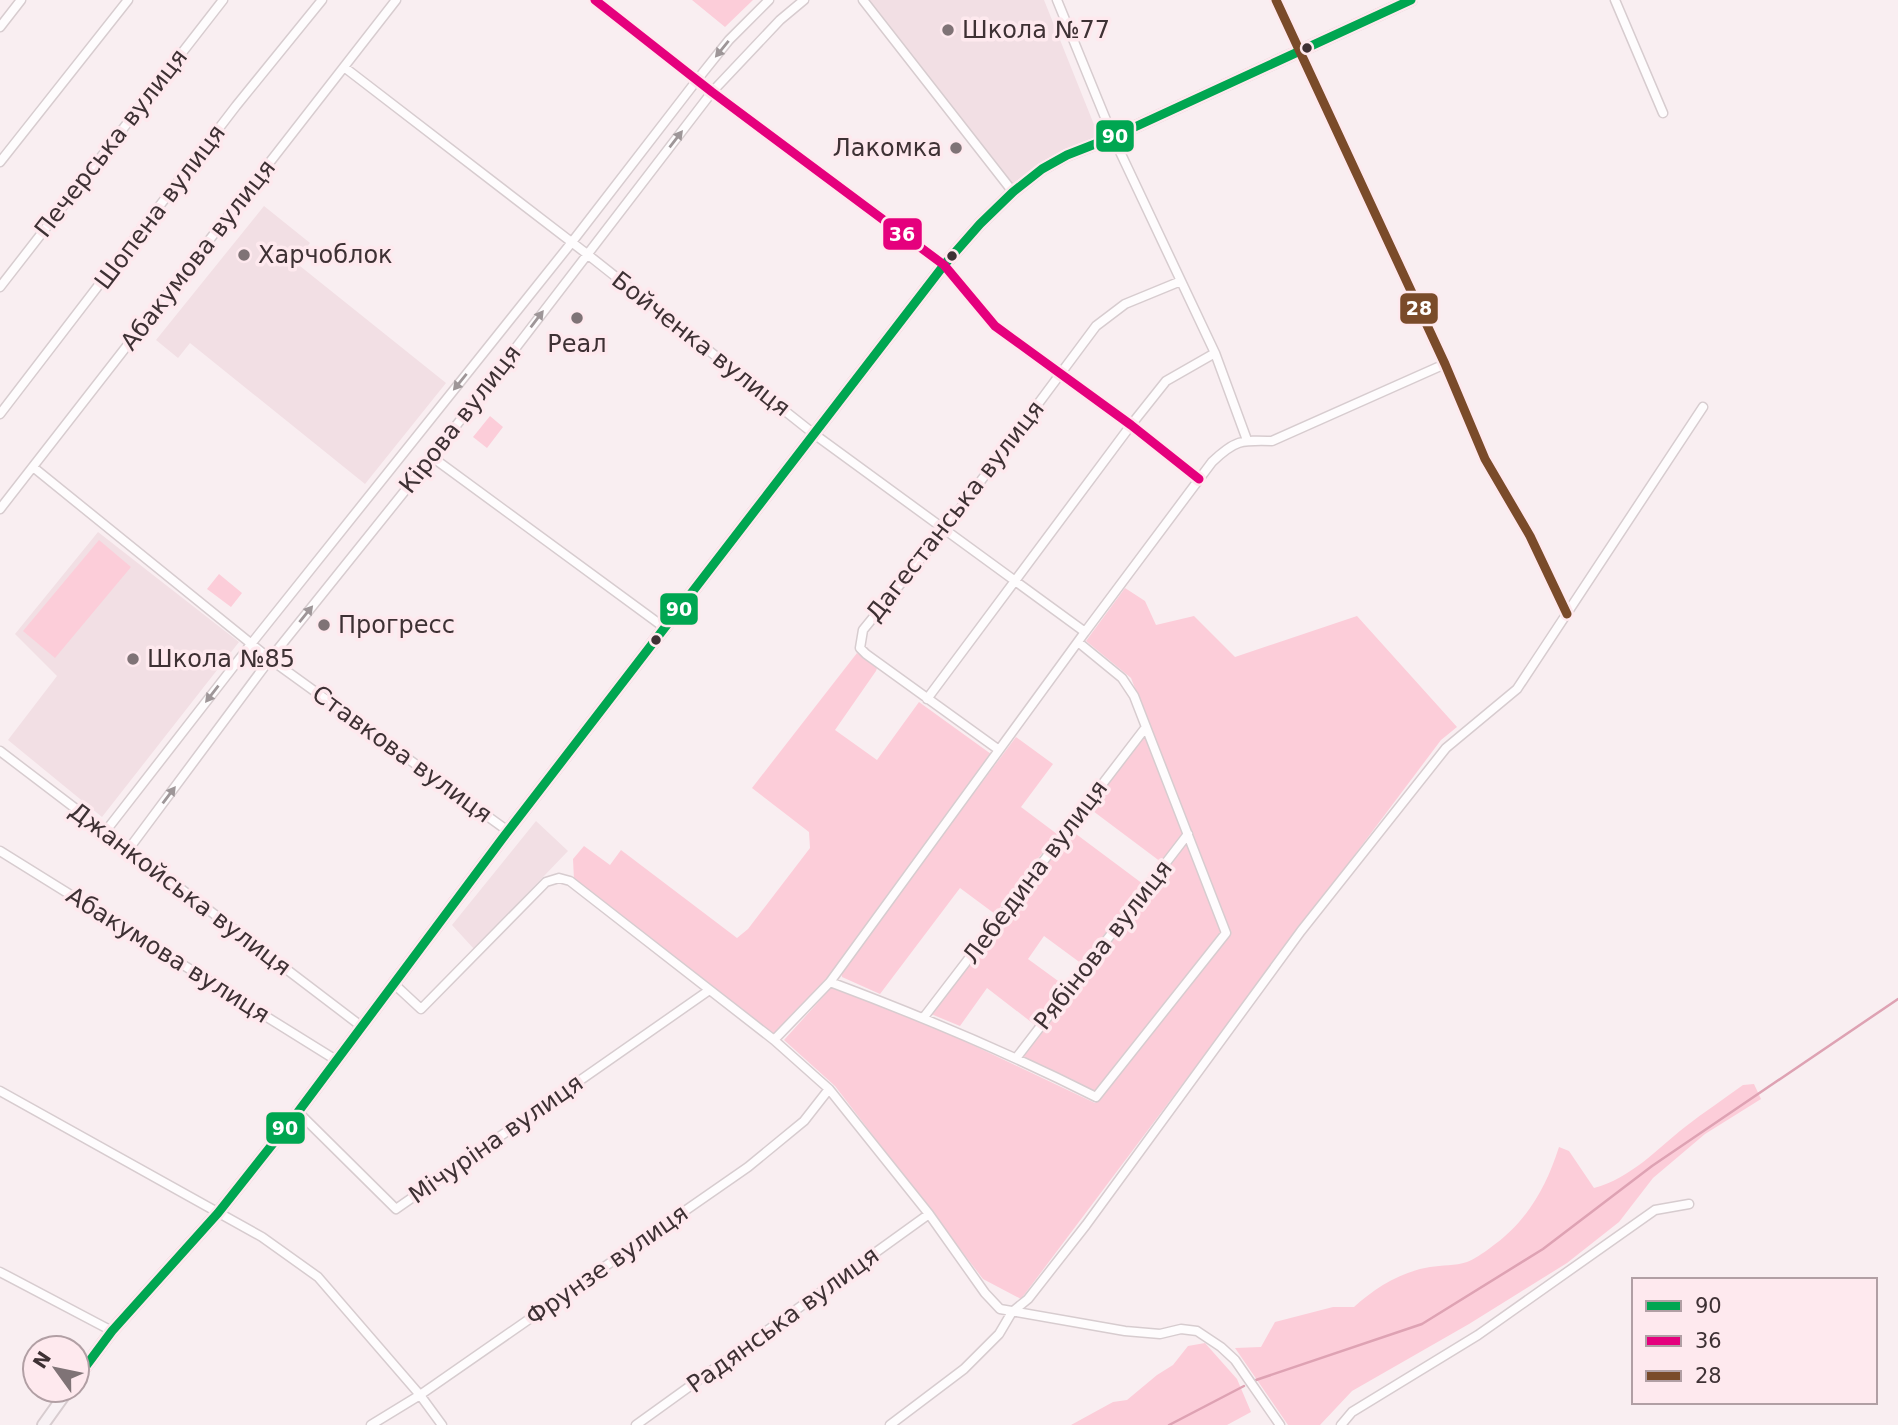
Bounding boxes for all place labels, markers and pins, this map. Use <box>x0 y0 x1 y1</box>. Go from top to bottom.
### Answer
place label: Школа №77 <box>962 16 1110 44</box>
marker: Школа №77 <box>940 22 956 38</box>
unlabelled marker <box>1300 41 1314 55</box>
place label: Лакомка <box>833 134 942 162</box>
marker: Лакомка <box>948 140 964 156</box>
place label: Харчоблок <box>258 241 393 269</box>
marker: Харчоблок <box>236 247 252 263</box>
unlabelled marker <box>945 249 959 263</box>
marker: Реал <box>569 310 585 326</box>
place label: Реал <box>547 330 607 358</box>
place label: Прогресс <box>338 611 455 639</box>
marker: Прогресс <box>316 617 332 633</box>
unlabelled marker <box>649 633 663 647</box>
place label: Школа №85 <box>147 645 295 673</box>
marker: Школа №85 <box>125 651 141 667</box>

